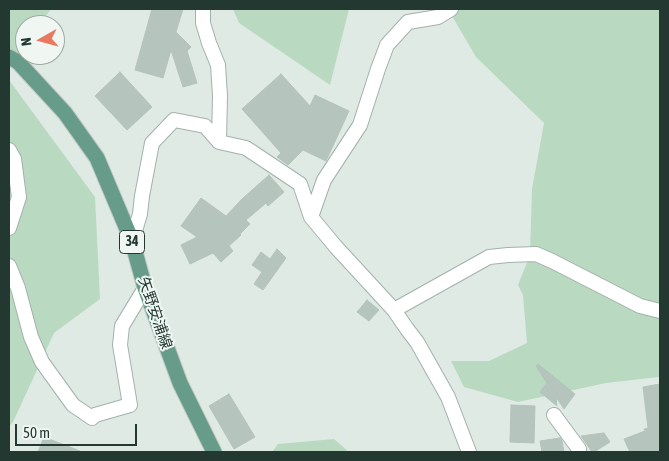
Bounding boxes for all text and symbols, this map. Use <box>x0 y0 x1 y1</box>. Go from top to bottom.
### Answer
north arrow <box>15 15 65 65</box>
text: N <box>18 37 35 47</box>
road number: 34 <box>120 230 144 253</box>
street label: 矢野安浦線 <box>134 275 176 351</box>
scale bar <box>18 414 140 446</box>
text: 50 m <box>23 424 50 441</box>

